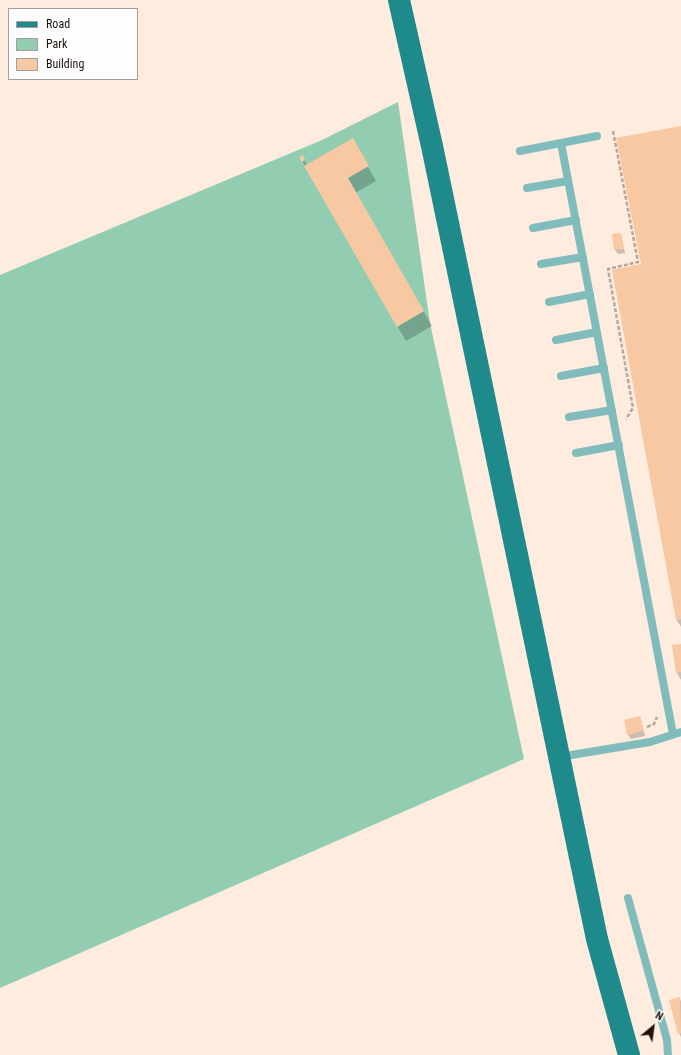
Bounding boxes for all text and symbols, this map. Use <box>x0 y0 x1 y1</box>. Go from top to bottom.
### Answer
legend <box>8 8 138 80</box>
text: Road <box>46 17 70 31</box>
text: Park <box>46 37 67 51</box>
text: Building <box>46 57 84 71</box>
north arrow <box>633 1007 673 1047</box>
text: N <box>653 1009 665 1023</box>

